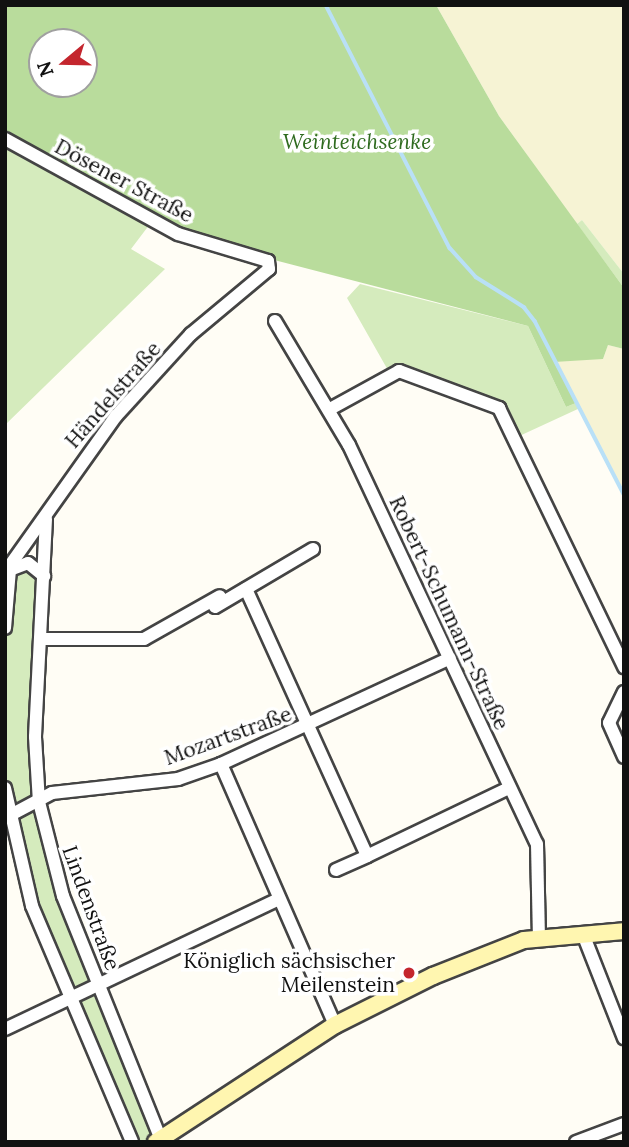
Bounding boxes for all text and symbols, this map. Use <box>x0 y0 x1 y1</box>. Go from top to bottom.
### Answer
north arrow <box>28 28 98 98</box>
text: N <box>31 58 59 80</box>
park label: Weinteichsenke <box>283 129 431 155</box>
street label: Dösener Straße <box>50 134 198 228</box>
street label: Händelstraße <box>60 337 166 453</box>
street label: Robert-Schumann-Straße <box>384 492 514 734</box>
street label: Mozartstraße <box>161 701 295 771</box>
street label: Lindenstraße <box>57 842 125 974</box>
place label: Königlich sächsischer Meilenstein <box>183 948 395 998</box>
marker: Königlich sächsischer Meilenstein <box>401 965 417 981</box>

